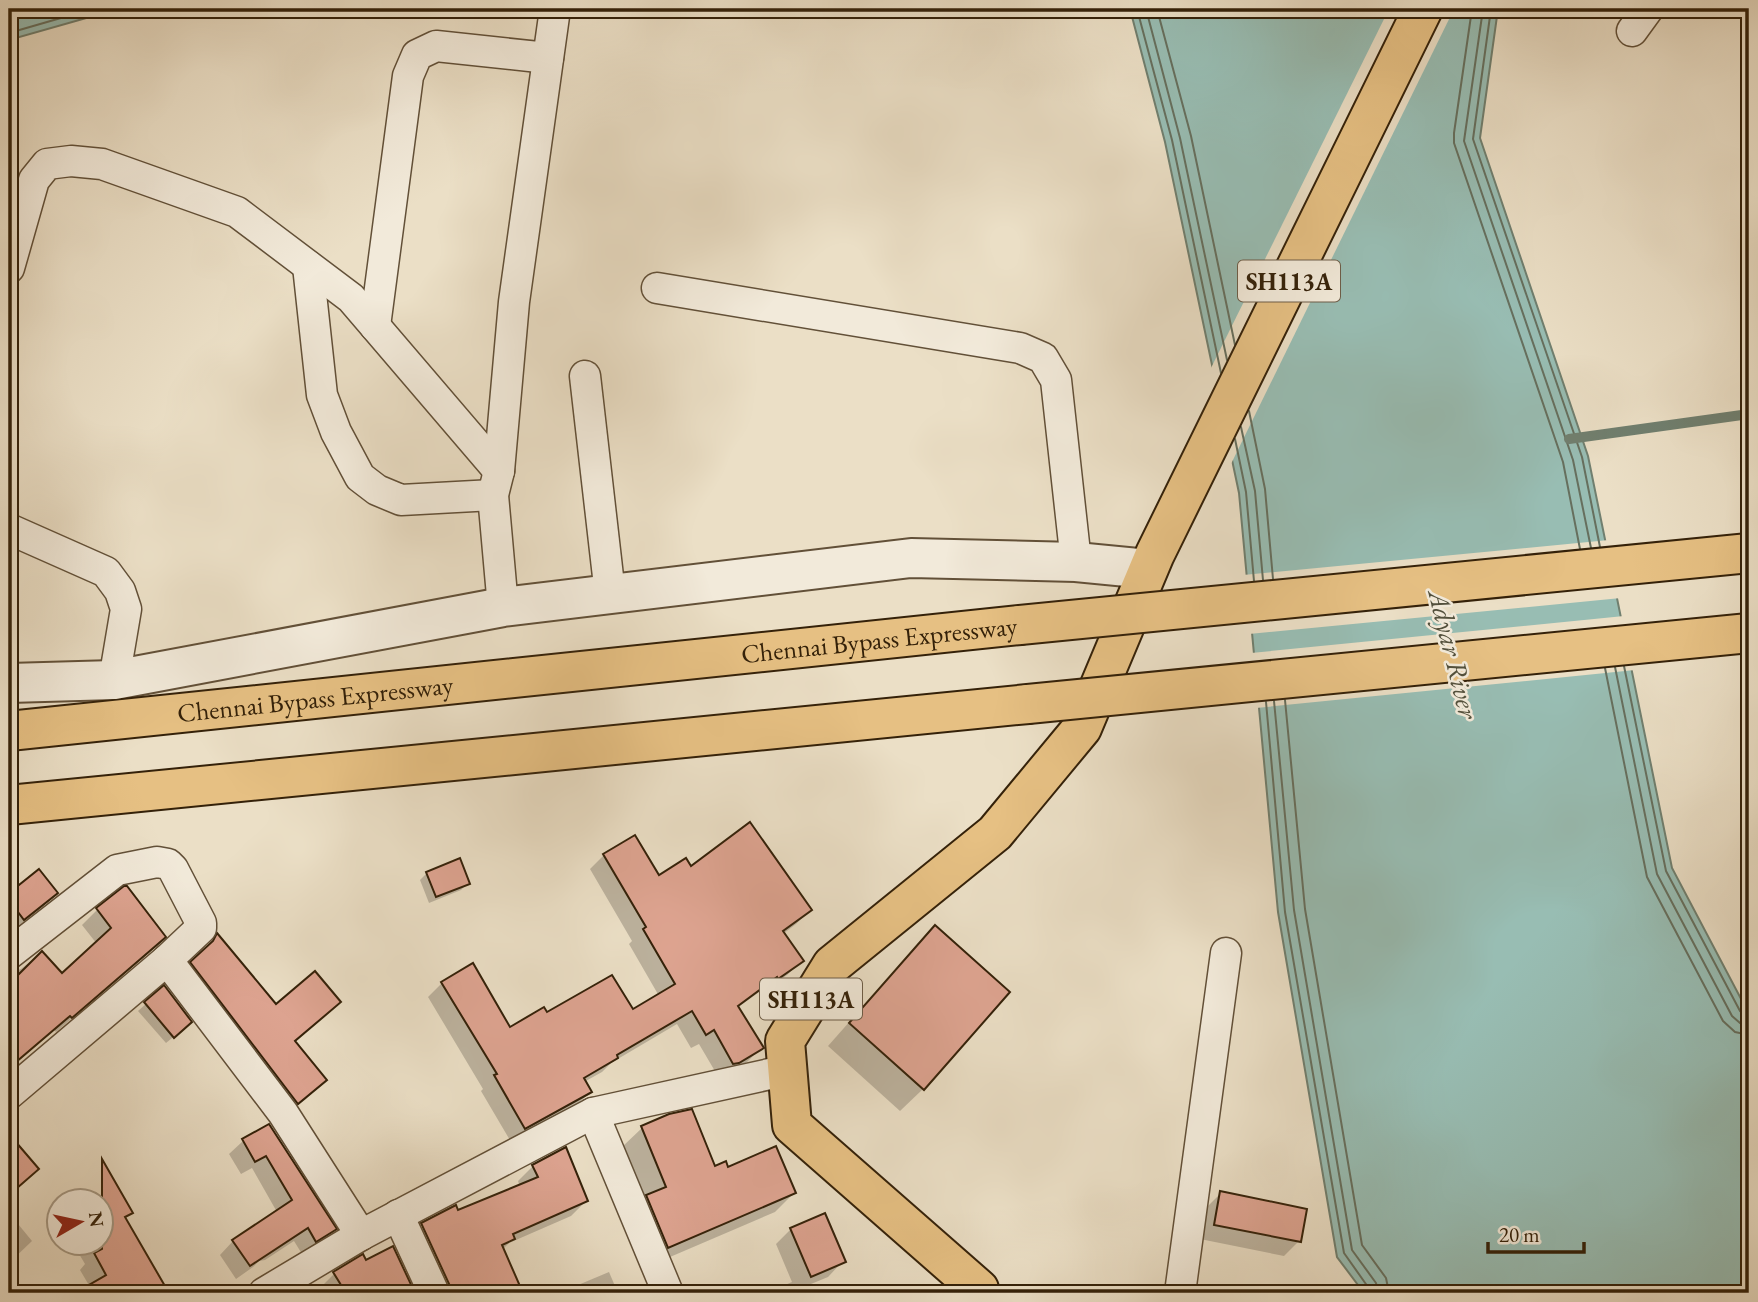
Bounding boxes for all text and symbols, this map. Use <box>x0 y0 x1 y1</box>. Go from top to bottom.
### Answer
road number: SH113A <box>1238 260 1340 302</box>
water label: Adyar River <box>1420 584 1488 724</box>
street label: Chennai Bypass Expressway <box>740 608 1020 671</box>
street label: Chennai Bypass Expressway <box>176 667 456 730</box>
road number: SH113A <box>760 979 862 1020</box>
north arrow <box>46 1186 116 1256</box>
text: N <box>83 1210 110 1230</box>
scale bar <box>1488 1211 1585 1255</box>
text: 20 m <box>1499 1221 1540 1248</box>

